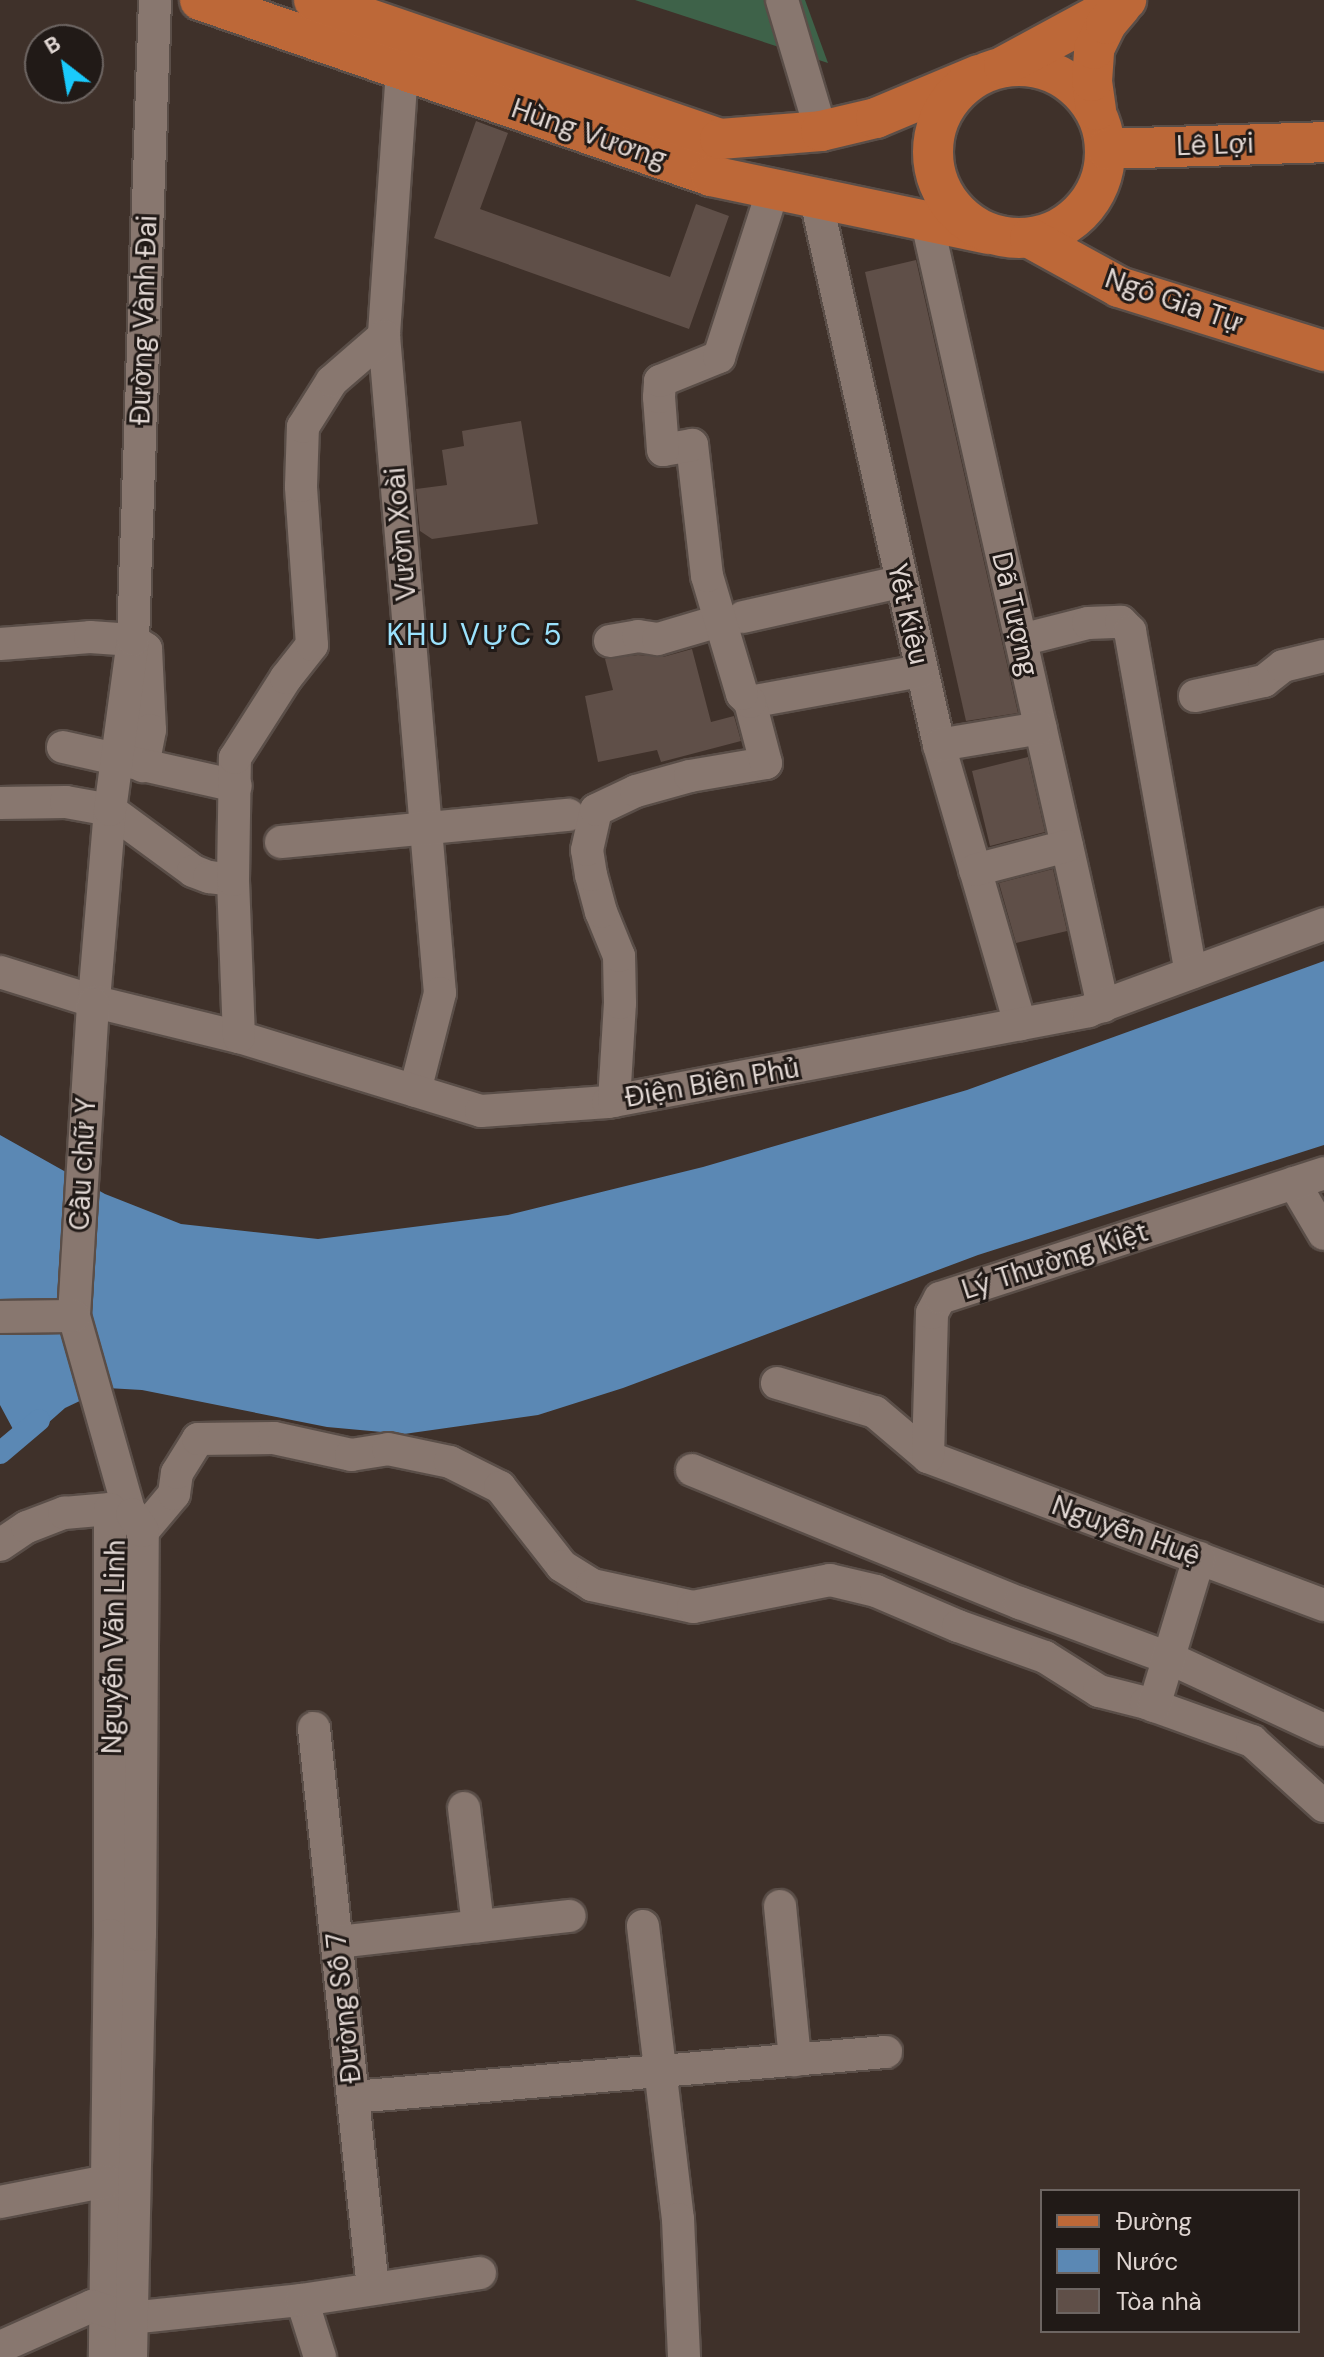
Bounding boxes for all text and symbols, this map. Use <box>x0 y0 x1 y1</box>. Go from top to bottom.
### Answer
north arrow <box>24 24 104 104</box>
text: B <box>39 29 66 61</box>
street label: Hùng Vương <box>507 92 671 176</box>
street label: Lê Lợi <box>1176 127 1254 163</box>
street label: Đường Vành Đai <box>124 215 164 425</box>
street label: Ngô Gia Tự <box>1101 262 1247 340</box>
street label: Vườn Xoài <box>378 466 424 602</box>
street label: Dã Tượng <box>984 549 1046 679</box>
street label: Yết Kiêu <box>880 560 936 668</box>
district label: KHU VỰC 5 <box>386 617 564 653</box>
street label: Điện Biên Phủ <box>622 1051 802 1115</box>
street label: Cầu chữ Y <box>63 1097 103 1231</box>
street label: Lý Thường Kiệt <box>958 1215 1152 1307</box>
street label: Nguyễn Huệ <box>1047 1489 1205 1573</box>
street label: Nguyễn Văn Linh <box>95 1540 133 1754</box>
street label: Đường Số 7 <box>319 1931 369 2085</box>
legend <box>1040 2189 1300 2333</box>
text: Đường <box>1116 2206 1192 2237</box>
text: Nước <box>1116 2246 1178 2277</box>
text: Tòa nhà <box>1116 2286 1202 2317</box>

